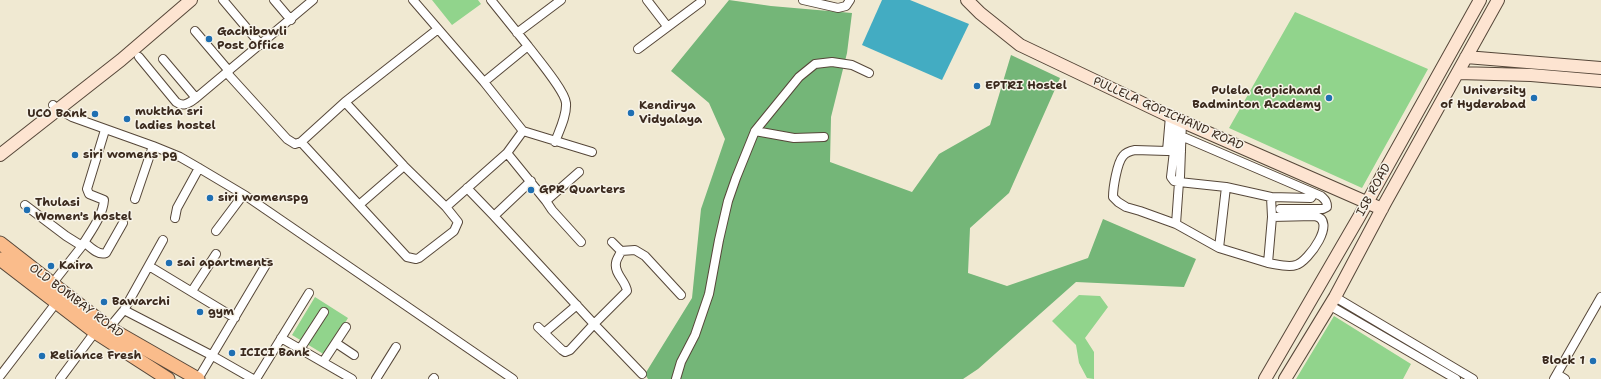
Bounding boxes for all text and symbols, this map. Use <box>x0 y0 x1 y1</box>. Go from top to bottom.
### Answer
place label: Gachibowli Post Office <box>217 25 287 53</box>
marker: Gachibowli Post Office <box>204 34 214 44</box>
street label: PULLELA GOPICHAND ROAD <box>1091 74 1245 154</box>
place label: EPTRI Hostel <box>985 79 1067 93</box>
marker: EPTRI Hostel <box>972 81 982 91</box>
place label: Pulela Gopichand Badminton Academy <box>1192 84 1321 112</box>
place label: University of Hyderabad <box>1440 84 1526 112</box>
marker: Pulela Gopichand Badminton Academy <box>1324 93 1334 103</box>
marker: University of Hyderabad <box>1529 93 1539 103</box>
place label: Kendirya Vidyalaya <box>639 99 702 127</box>
place label: muktha sri ladies hostel <box>135 105 216 133</box>
place label: UCO Bank <box>27 107 87 121</box>
marker: Kendirya Vidyalaya <box>626 108 636 118</box>
marker: UCO Bank <box>90 109 100 119</box>
marker: muktha sri ladies hostel <box>122 114 132 124</box>
place label: siri womens pg <box>83 148 177 162</box>
marker: siri womens pg <box>70 150 80 160</box>
street label: ISB ROAD <box>1354 161 1394 219</box>
place label: GPR Quarters <box>539 183 625 197</box>
marker: GPR Quarters <box>526 185 536 195</box>
place label: siri womenspg <box>218 191 308 205</box>
marker: siri womenspg <box>205 193 215 203</box>
place label: Thulasi Women's hostel <box>35 196 132 224</box>
marker: Thulasi Women's hostel <box>22 205 32 215</box>
place label: sai apartments <box>177 256 273 270</box>
marker: sai apartments <box>164 258 174 268</box>
place label: Kaira <box>59 259 93 273</box>
street label: OLD BOMBAY ROAD <box>26 261 126 341</box>
marker: Kaira <box>46 261 56 271</box>
place label: Bawarchi <box>112 295 170 309</box>
marker: Bawarchi <box>99 297 109 307</box>
place label: gym <box>208 305 234 319</box>
marker: gym <box>195 307 205 317</box>
place label: ICICI Bank <box>240 346 310 360</box>
marker: ICICI Bank <box>227 348 237 358</box>
place label: Reliance Fresh <box>50 349 142 363</box>
marker: Reliance Fresh <box>37 351 47 361</box>
place label: Block 1 <box>1542 354 1585 368</box>
marker: Block 1 <box>1588 356 1598 366</box>

